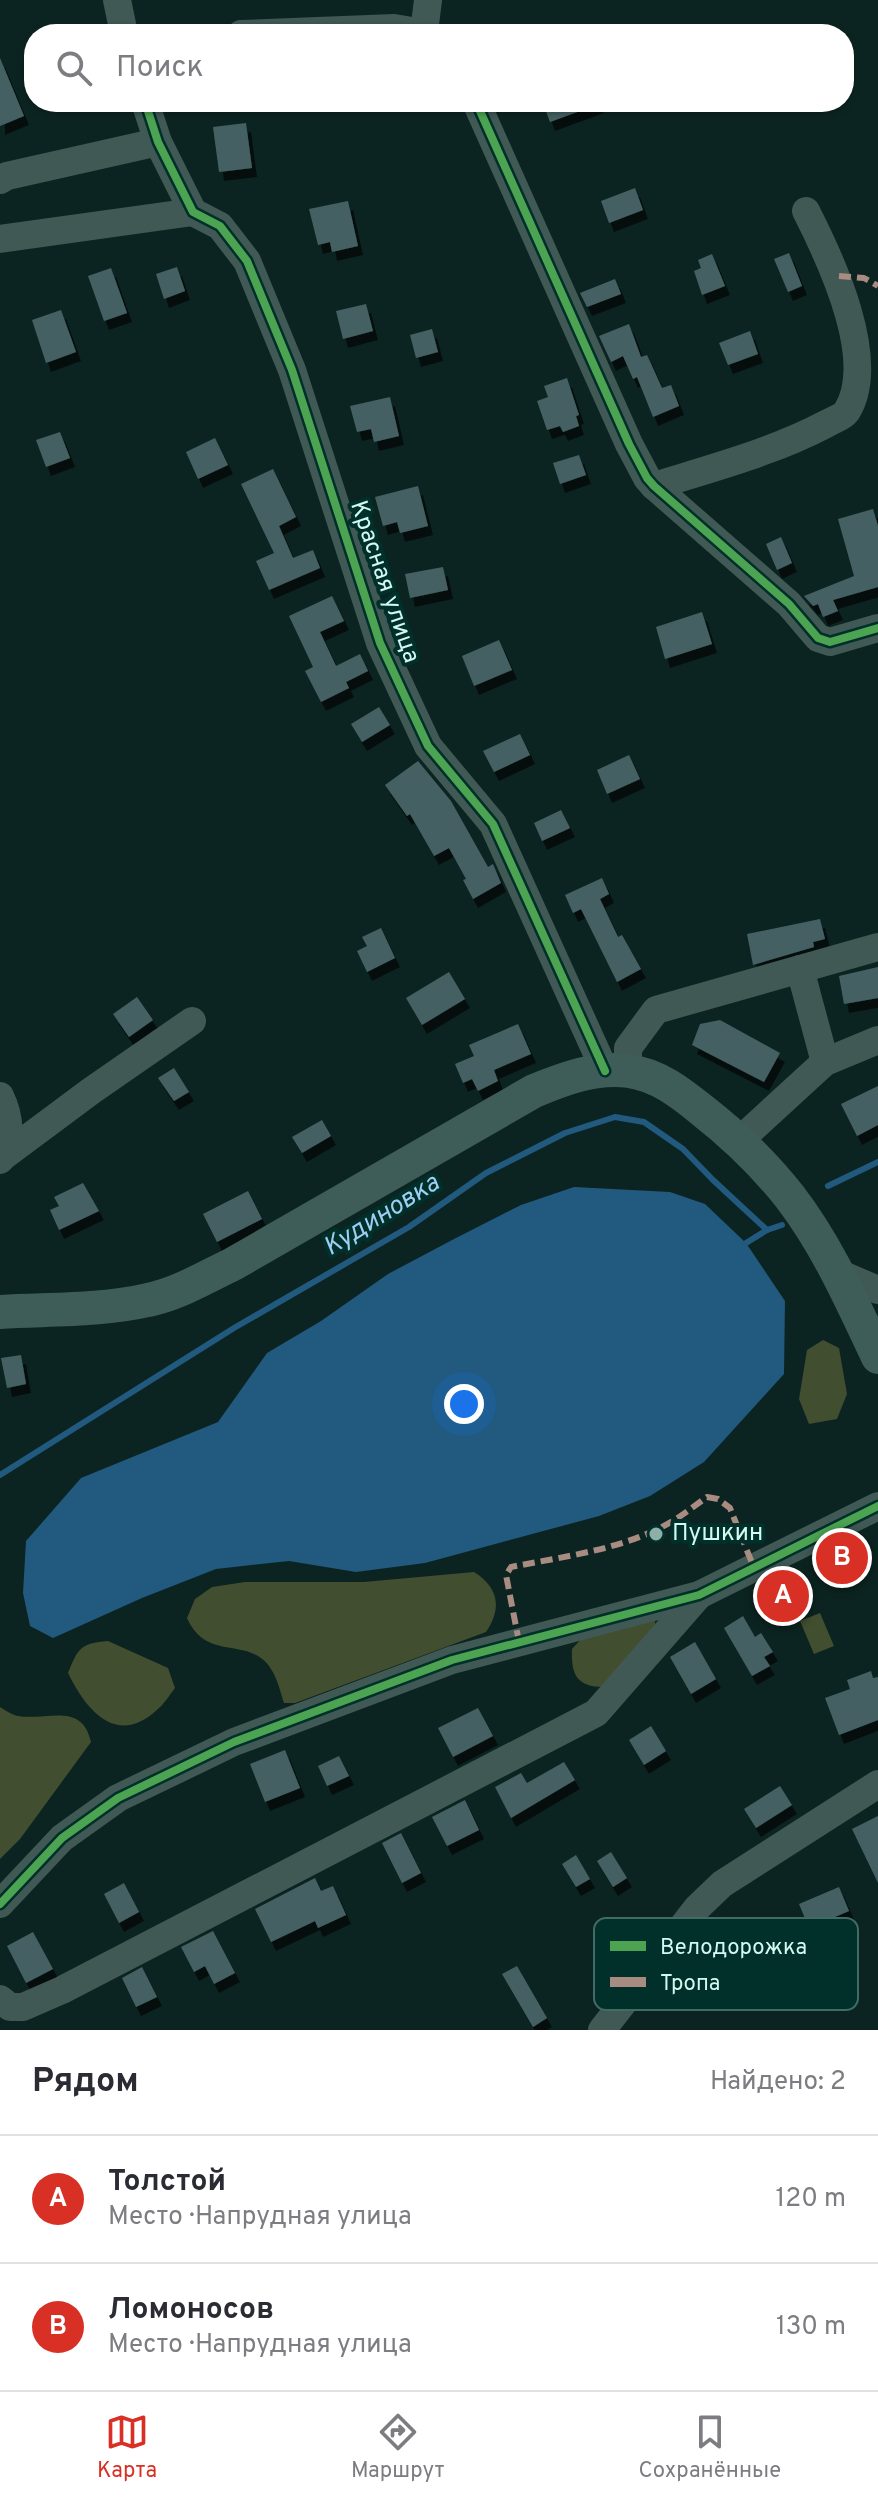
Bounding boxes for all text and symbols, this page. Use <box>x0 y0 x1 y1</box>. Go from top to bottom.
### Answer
search box <box>24 24 854 112</box>
icon: search <box>52 46 96 90</box>
text: Поиск <box>116 50 204 87</box>
street label: Красная улица <box>342 497 426 667</box>
water label: Кудиновка <box>318 1167 447 1265</box>
your location <box>444 1384 484 1424</box>
place label: Пушкин <box>672 1519 763 1549</box>
marker: Пушкин <box>647 1525 665 1543</box>
pin: B <box>816 1528 868 1588</box>
pin: A <box>757 1566 809 1626</box>
legend <box>594 1918 858 2010</box>
text: Велодорожка <box>660 1935 807 1962</box>
text: Тропа <box>660 1971 720 1998</box>
text: Рядом <box>32 2061 139 2104</box>
text: Найдено: 2 <box>710 2066 846 2099</box>
text: Толстой <box>108 2164 226 2201</box>
text: A <box>49 2183 67 2216</box>
text: 120 m <box>776 2183 846 2216</box>
text: Место · Напрудная улица <box>108 2201 412 2234</box>
text: Ломоносов <box>108 2292 274 2329</box>
text: B <box>49 2311 67 2344</box>
text: 130 m <box>776 2311 846 2344</box>
text: Место · Напрудная улица <box>108 2329 412 2362</box>
tab: Карта <box>97 2410 157 2485</box>
tab: Маршрут <box>351 2410 445 2485</box>
tab: Сохранённые <box>638 2410 781 2485</box>

